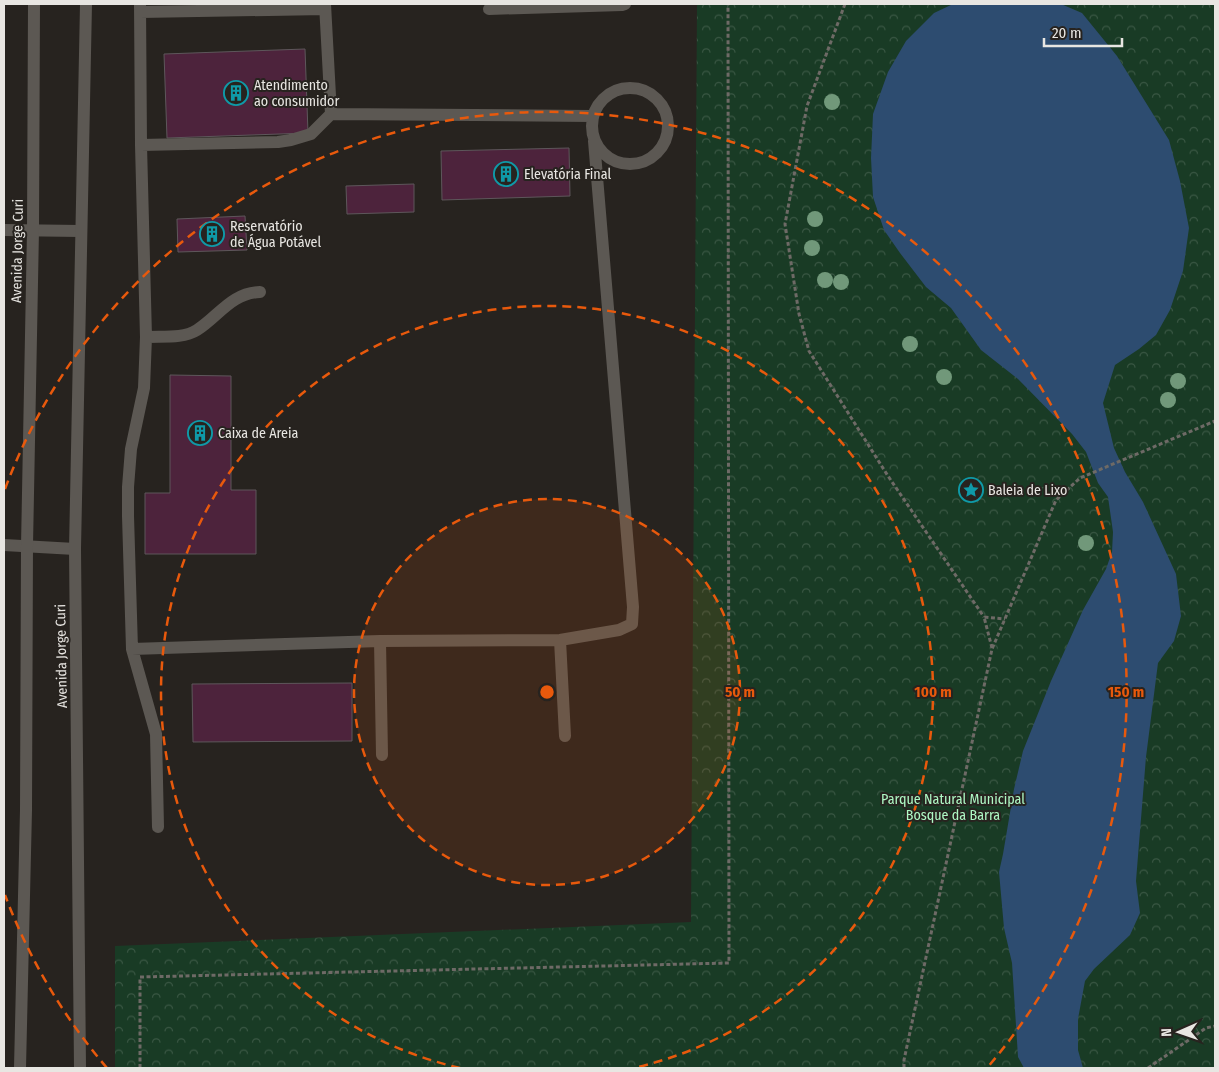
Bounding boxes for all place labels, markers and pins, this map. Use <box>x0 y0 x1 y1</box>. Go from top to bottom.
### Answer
place label: Atendimento ao consumidor <box>254 77 339 110</box>
building icon: Atendimento ao consumidor <box>223 80 249 106</box>
building icon: Elevatória Final <box>493 161 519 187</box>
place label: Elevatória Final <box>524 166 611 183</box>
place label: Reservatório de Água Potável <box>230 218 321 251</box>
building icon: Reservatório de Água Potável <box>199 221 225 247</box>
building icon: Caixa de Areia <box>187 420 213 446</box>
place label: Caixa de Areia <box>218 425 298 442</box>
place icon: Baleia de Lixo <box>958 477 984 503</box>
place label: Baleia de Lixo <box>988 482 1067 499</box>
centre of rings <box>538 683 556 701</box>

